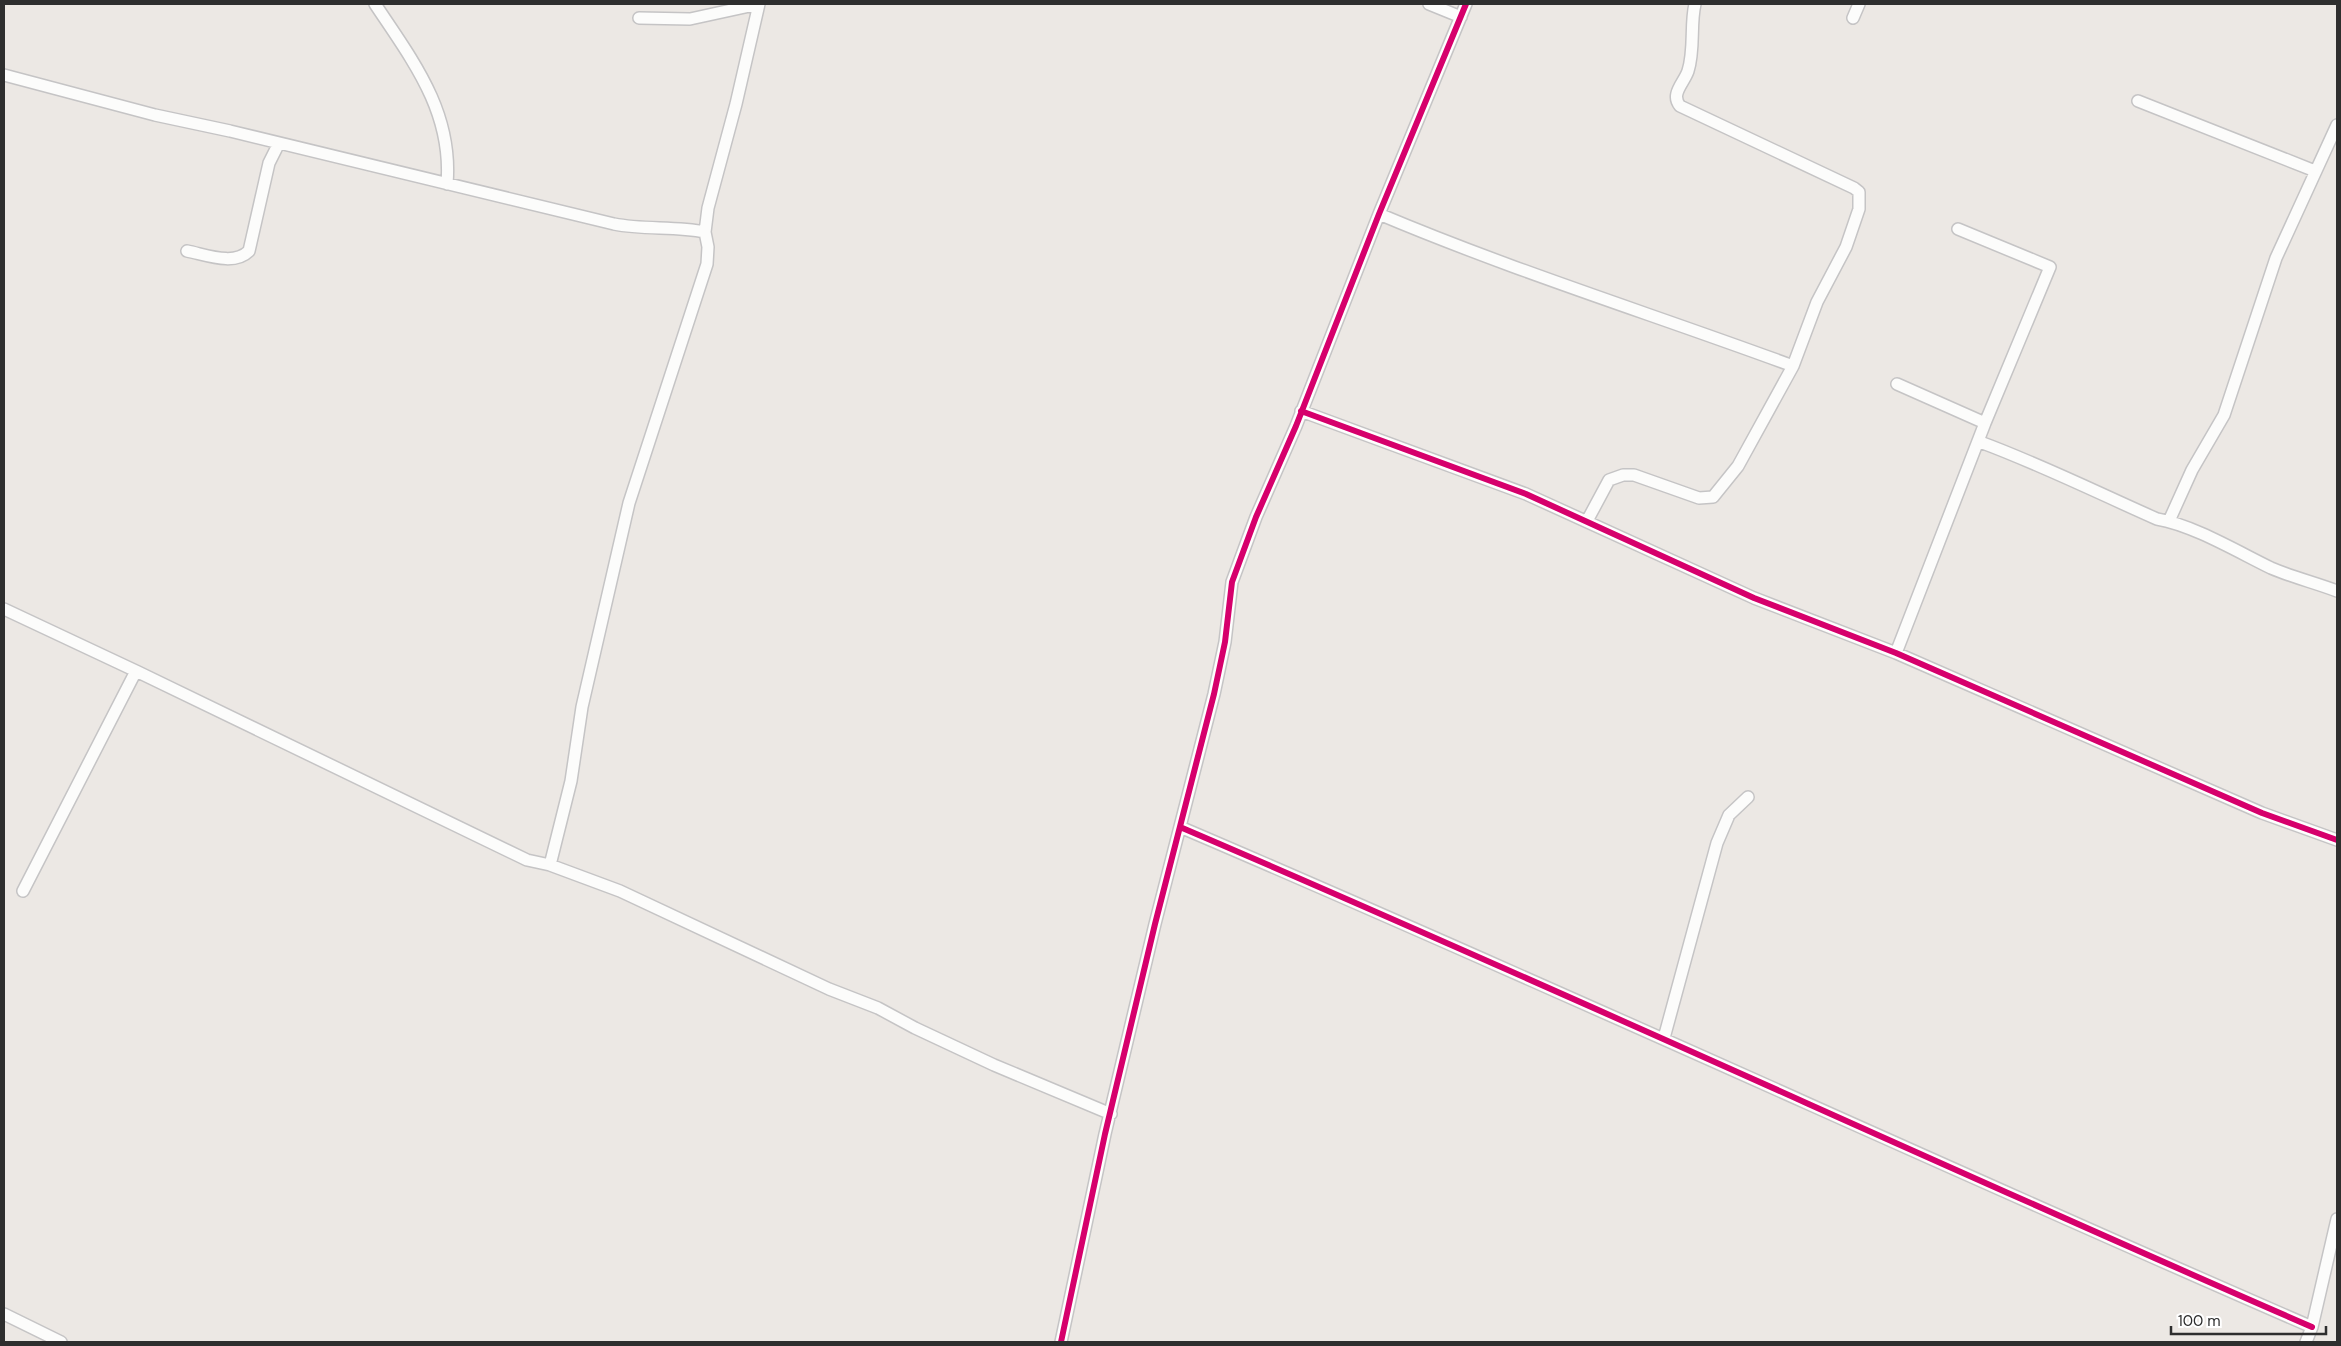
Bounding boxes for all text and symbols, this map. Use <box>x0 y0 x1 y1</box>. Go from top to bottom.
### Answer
scale bar <box>2171 1304 2326 1336</box>
text: 100 m <box>2178 1311 2221 1331</box>

